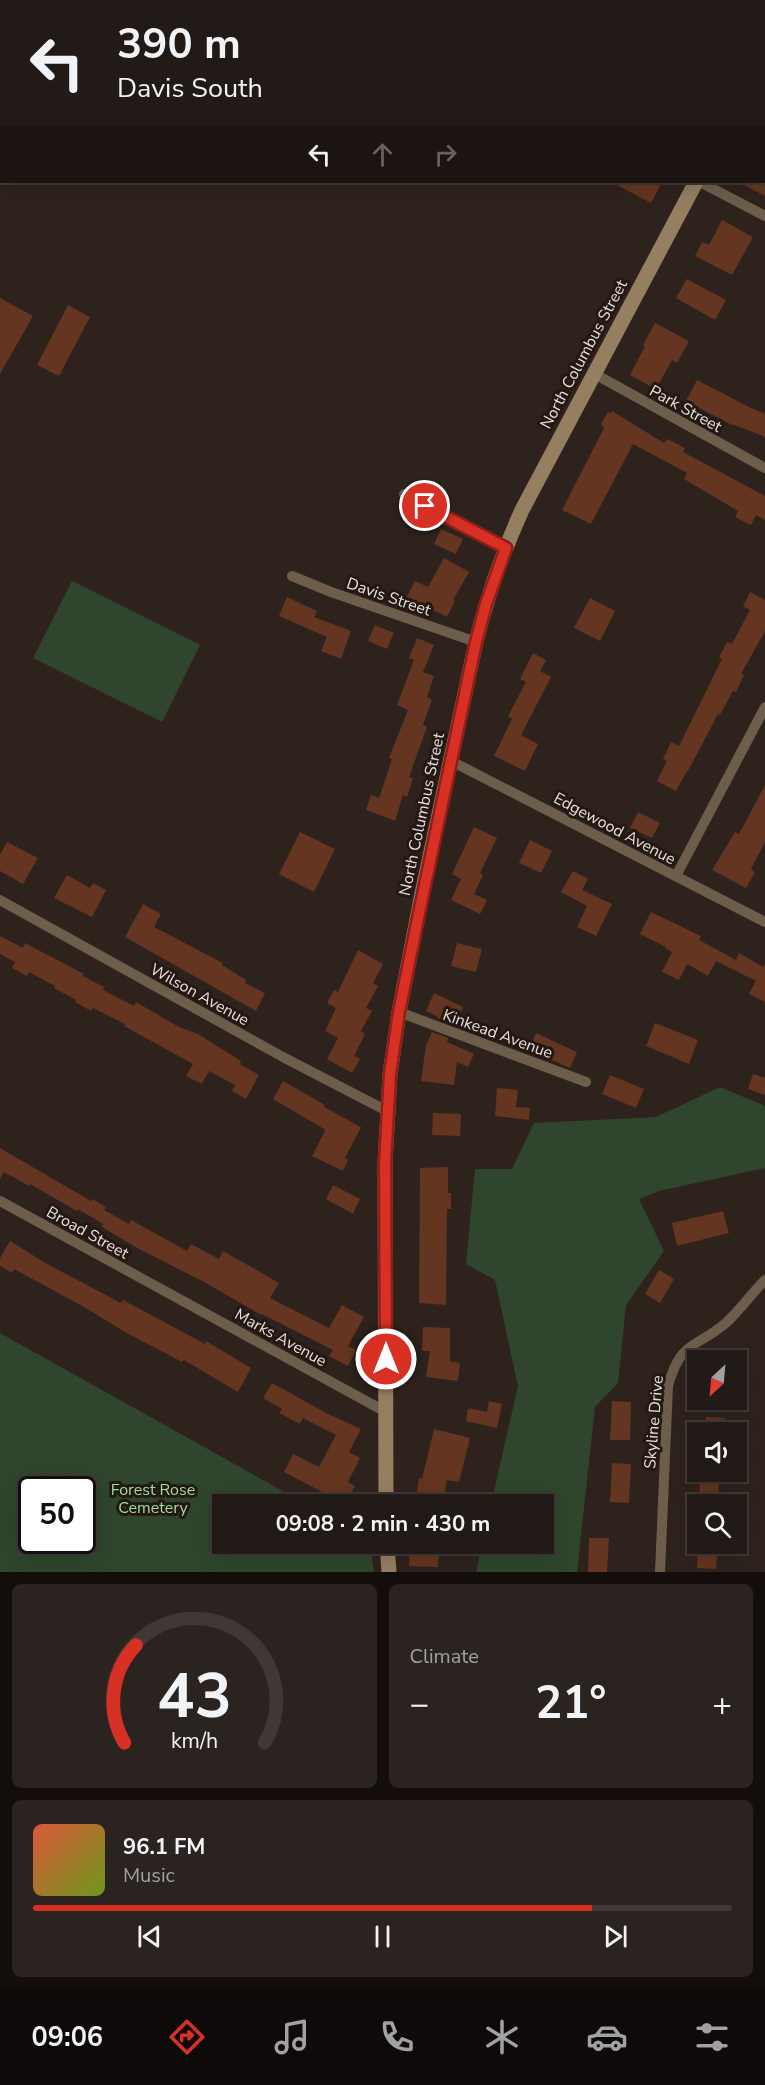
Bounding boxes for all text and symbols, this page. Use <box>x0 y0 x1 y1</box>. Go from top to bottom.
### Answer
text: 390 m <box>117 16 241 73</box>
icon: left <box>18 24 96 102</box>
text: Davis South <box>117 70 263 107</box>
icon: left <box>303 138 336 171</box>
icon: ahead <box>366 138 399 171</box>
icon: right <box>429 138 462 171</box>
street label: North Columbus Street <box>535 276 633 433</box>
street label: Park Street <box>645 380 726 438</box>
pin <box>399 480 450 531</box>
icon: arrive <box>408 489 441 522</box>
street label: Davis Street <box>344 572 434 622</box>
street label: North Columbus Street <box>394 730 450 898</box>
street label: Edgewood Avenue <box>550 787 679 870</box>
street label: Wilson Avenue <box>146 959 253 1031</box>
street label: Kinkead Avenue <box>440 1004 556 1064</box>
street label: Broad Street <box>42 1201 133 1265</box>
street label: Marks Avenue <box>231 1304 330 1372</box>
position arrow <box>354 1327 418 1391</box>
north arrow <box>687 1350 747 1410</box>
map controls <box>687 1350 747 1554</box>
street label: Skyline Drive <box>639 1374 669 1470</box>
button: sound <box>687 1422 747 1482</box>
speed limit sign: 50 <box>18 1476 96 1554</box>
park label: Forest Rose Cemetery <box>111 1479 195 1519</box>
button: search <box>687 1494 747 1554</box>
text: 09:08 · 2 min · 430 m <box>276 1509 490 1539</box>
text: Climate <box>410 1643 479 1670</box>
text: 43 <box>157 1654 232 1739</box>
text: 21° <box>535 1673 606 1734</box>
text: − <box>410 1682 429 1727</box>
text: + <box>712 1682 732 1727</box>
text: km/h <box>171 1726 218 1756</box>
text: 96.1 FM <box>123 1832 205 1862</box>
text: Music <box>123 1862 175 1889</box>
icon: previous <box>133 1920 166 1953</box>
icon: pause <box>366 1920 399 1953</box>
icon: next <box>599 1920 632 1953</box>
icon: directions <box>166 2016 208 2058</box>
icon: music <box>271 2016 313 2058</box>
icon: phone <box>376 2016 418 2058</box>
icon: climate <box>481 2016 523 2058</box>
icon: car <box>586 2016 628 2058</box>
icon: filters <box>691 2016 733 2058</box>
text: 09:06 <box>32 2019 103 2056</box>

